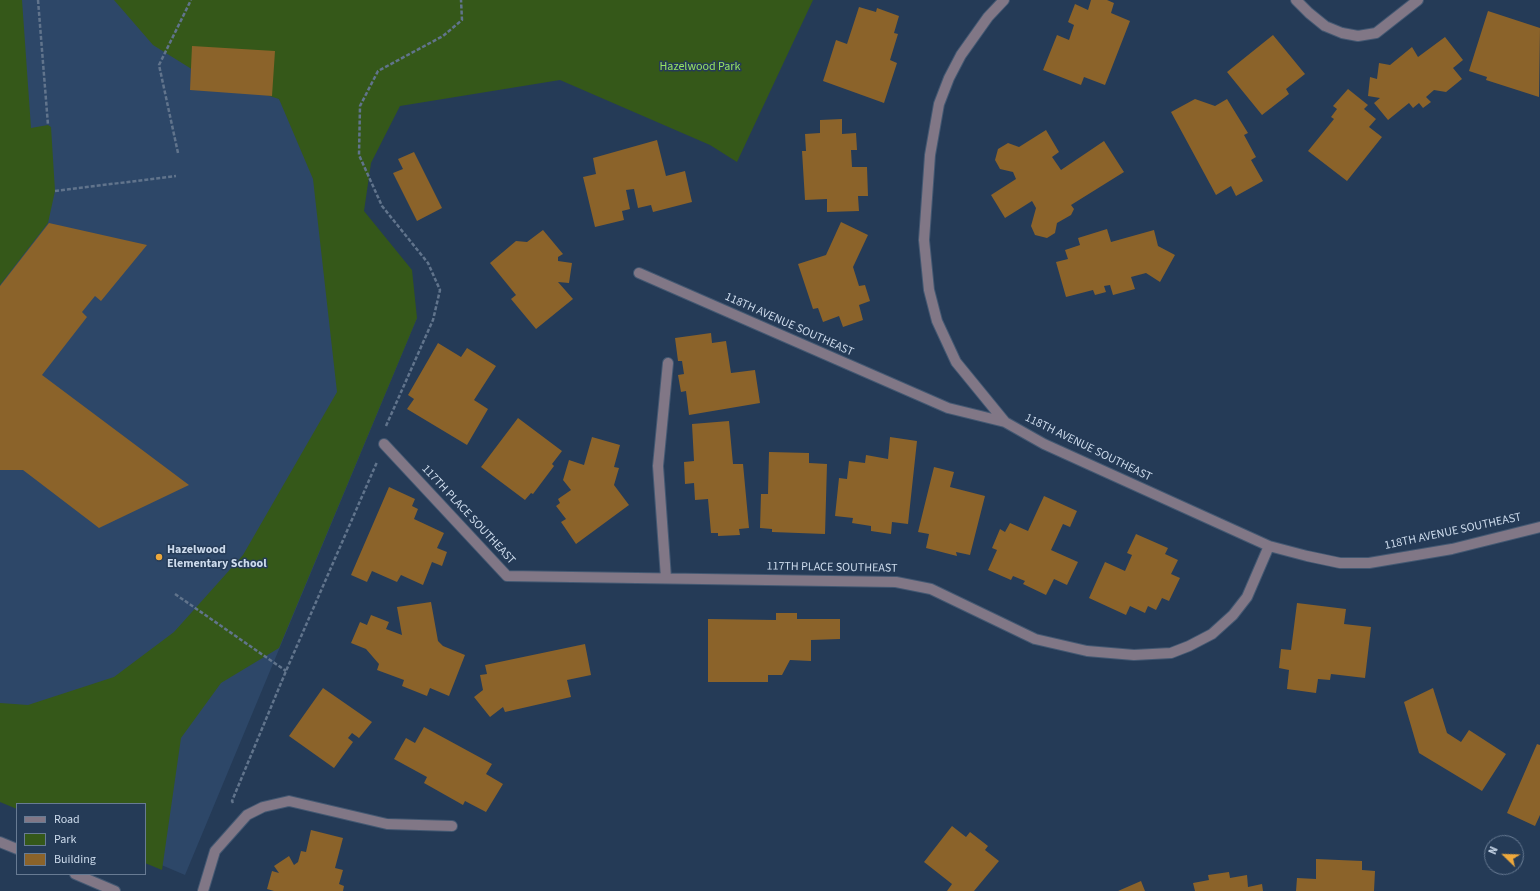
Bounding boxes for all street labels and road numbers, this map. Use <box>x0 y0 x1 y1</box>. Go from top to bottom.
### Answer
street label: 118TH AVENUE SOUTHEAST <box>722 290 856 360</box>
street label: 118TH AVENUE SOUTHEAST <box>1022 411 1154 485</box>
street label: 117TH PLACE SOUTHEAST <box>418 462 518 568</box>
street label: 118TH AVENUE SOUTHEAST <box>1383 510 1523 554</box>
street label: 117TH PLACE SOUTHEAST <box>766 560 898 576</box>

